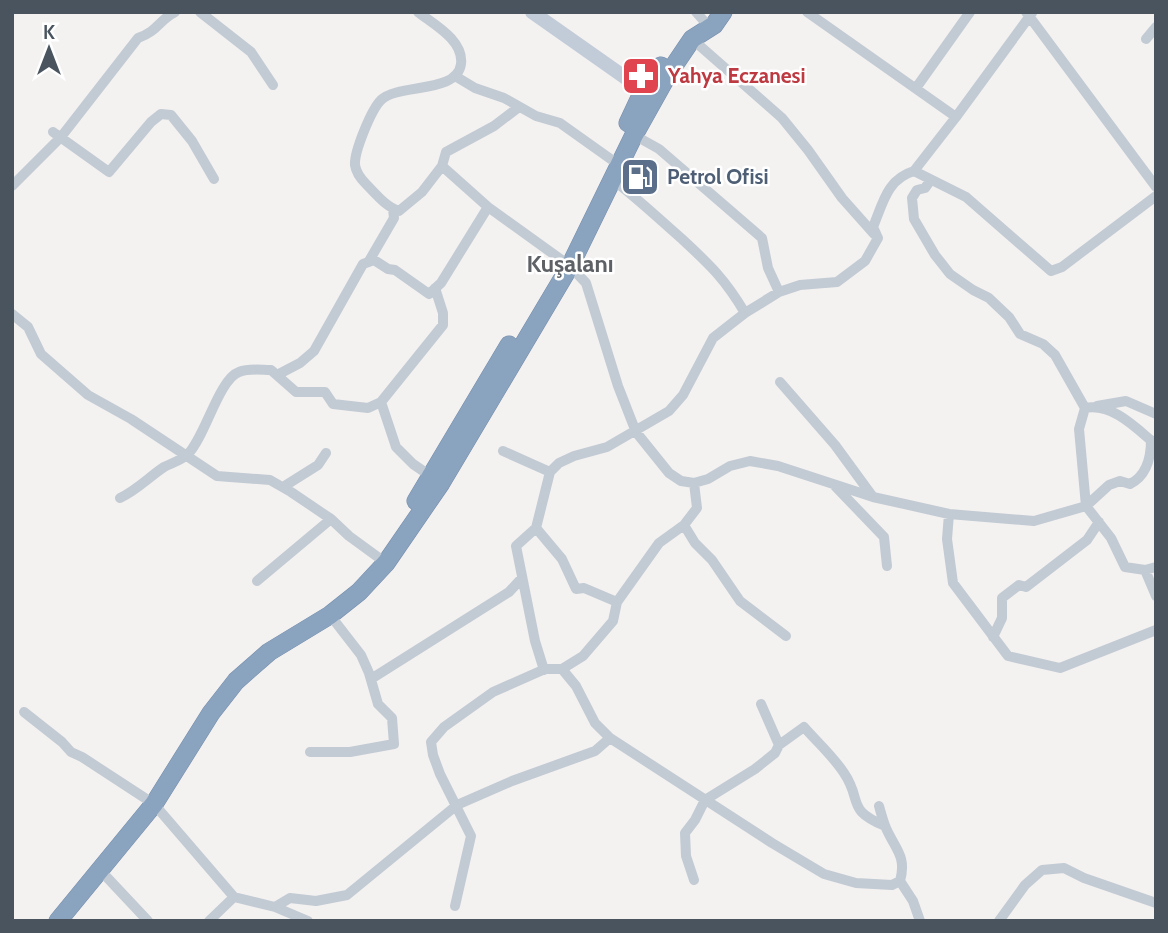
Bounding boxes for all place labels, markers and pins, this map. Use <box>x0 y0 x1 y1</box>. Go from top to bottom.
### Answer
pharmacy icon: Yahya Eczanesi <box>620 55 662 97</box>
place label: Yahya Eczanesi <box>667 63 805 88</box>
fuel station icon: Petrol Ofisi <box>619 156 661 198</box>
place label: Petrol Ofisi <box>667 164 768 189</box>

